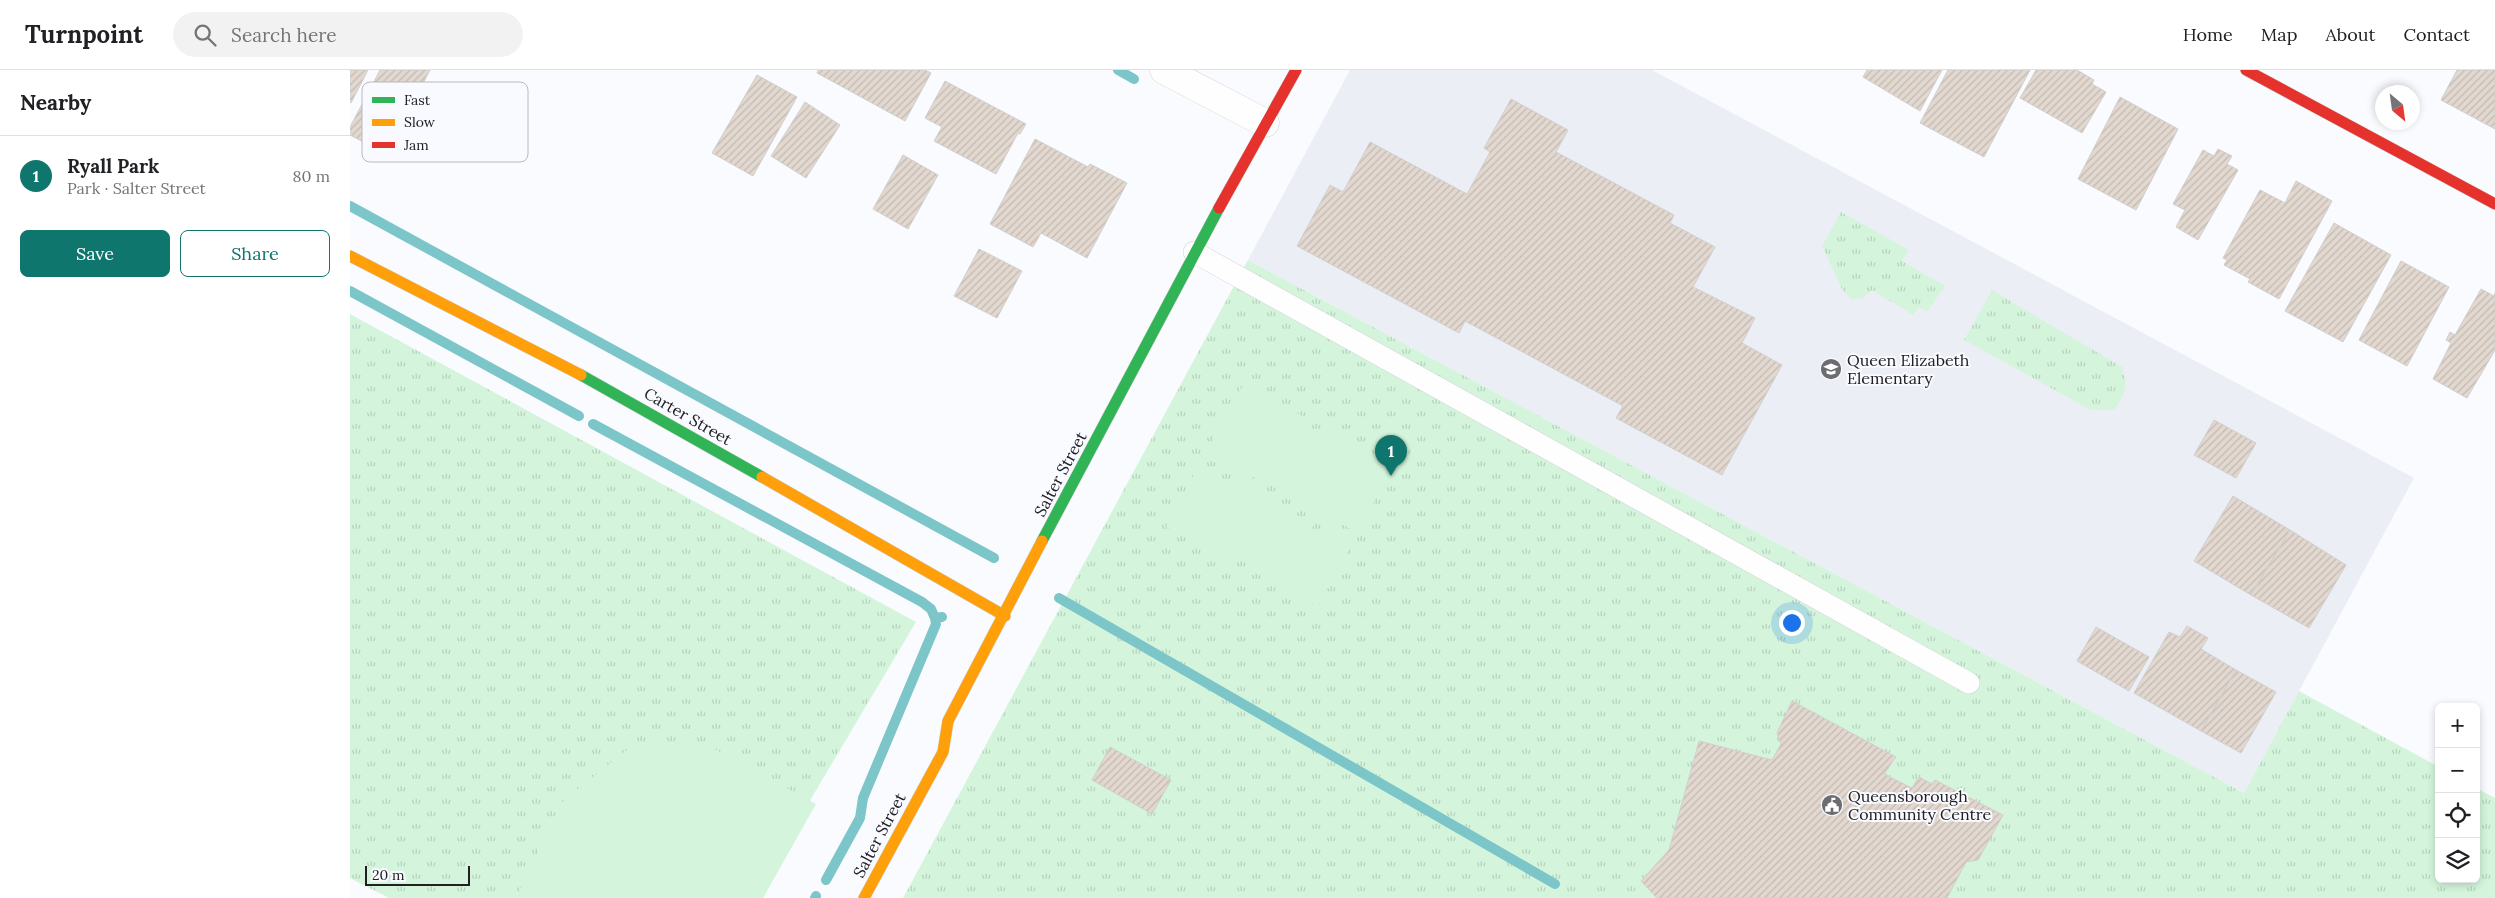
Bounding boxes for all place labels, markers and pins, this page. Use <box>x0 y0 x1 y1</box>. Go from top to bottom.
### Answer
place label: Queen Elizabeth Elementary <box>1847 350 1970 388</box>
school or university icon: Queen Elizabeth Elementary <box>1819 357 1843 381</box>
pin: 1 <box>1375 435 1407 476</box>
place label: Queensborough Community Centre <box>1848 786 1991 824</box>
public building icon: Queensborough Community Centre <box>1820 793 1844 817</box>

